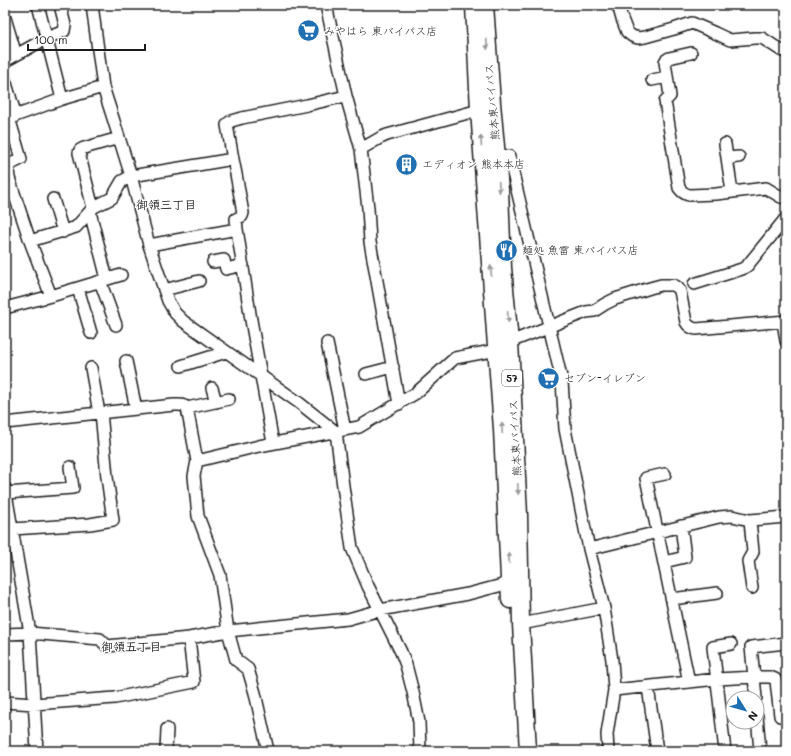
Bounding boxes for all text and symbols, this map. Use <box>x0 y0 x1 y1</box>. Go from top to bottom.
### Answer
supermarket icon: みやはら 東バイパス店 <box>295 18 321 44</box>
place label: みやはら 東バイパス店 <box>324 23 437 38</box>
scale bar <box>28 26 145 52</box>
text: 100 m <box>34 31 68 47</box>
one-way arrow <box>484 38 491 50</box>
street label: 熊本東バイパス <box>481 63 502 141</box>
one-way arrow <box>478 135 485 147</box>
building icon: エディオン 熊本本店 <box>394 151 420 177</box>
place label: エディオン 熊本本店 <box>422 156 525 171</box>
one-way arrow <box>496 181 503 193</box>
district label: 御領三丁目 <box>136 196 196 212</box>
restaurant icon: 麺処 魚雷 東バイパス店 <box>494 237 520 263</box>
place label: 麺処 魚雷 東バイパス店 <box>522 242 639 257</box>
one-way arrow <box>487 265 494 277</box>
one-way arrow <box>504 311 511 323</box>
supermarket icon: セブン-イレブン <box>535 365 561 391</box>
road number: 57 <box>502 370 522 386</box>
place label: セブン-イレブン <box>564 370 646 385</box>
street label: 熊本東バイパス <box>505 399 524 477</box>
one-way arrow <box>498 422 505 434</box>
one-way arrow <box>514 483 521 495</box>
one-way arrow <box>505 552 512 564</box>
district label: 御領五丁目 <box>101 638 161 654</box>
north arrow <box>725 690 765 730</box>
text: N <box>745 708 762 724</box>

